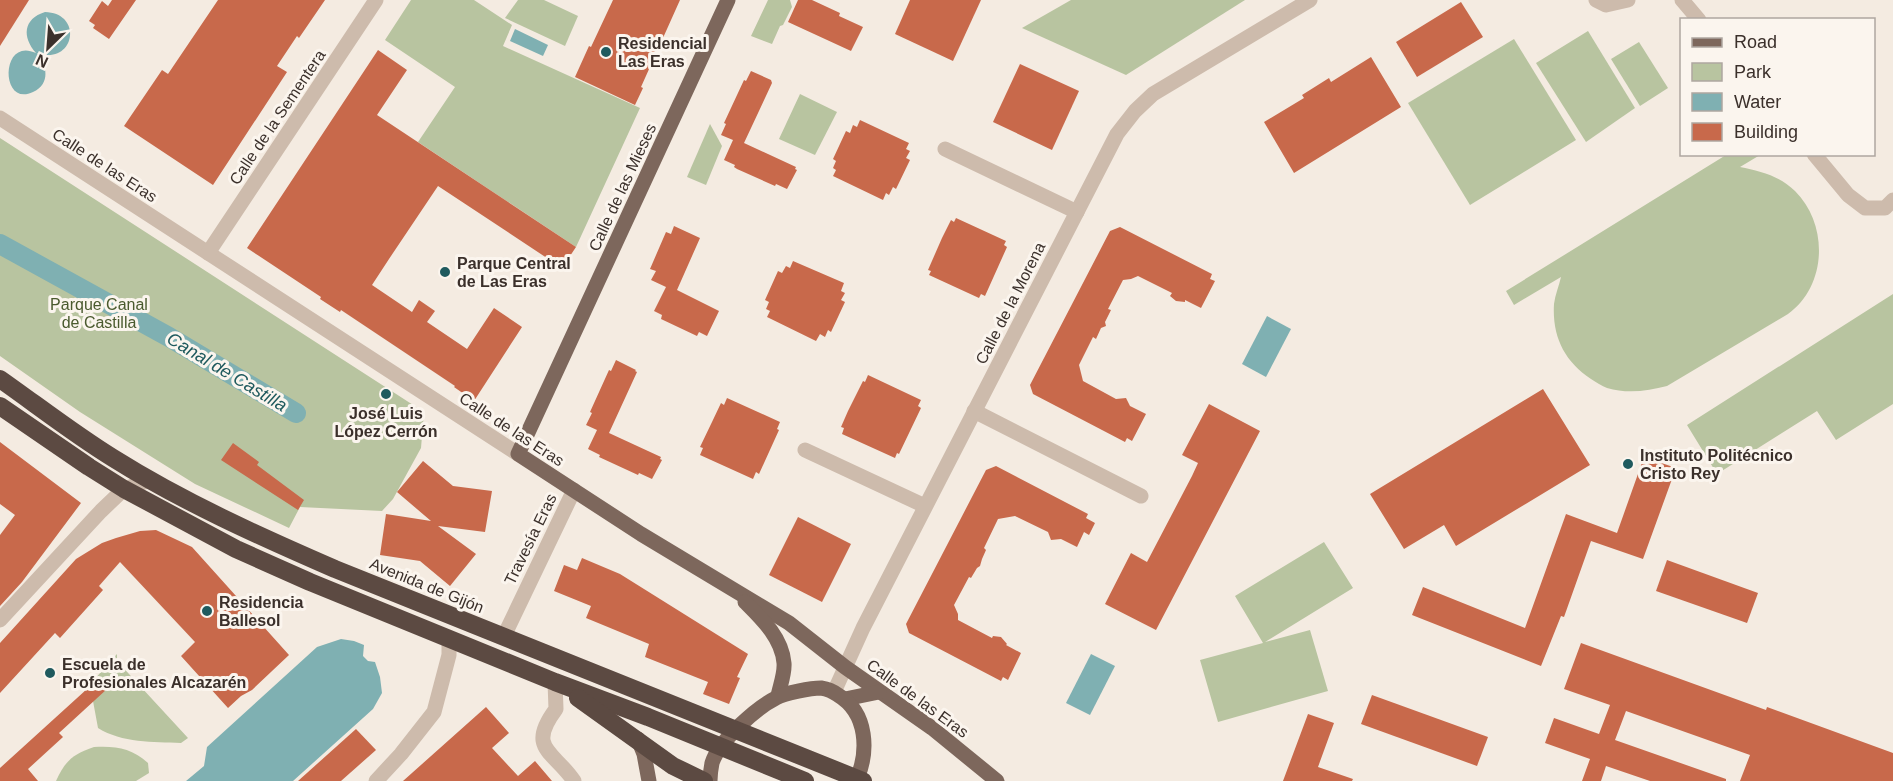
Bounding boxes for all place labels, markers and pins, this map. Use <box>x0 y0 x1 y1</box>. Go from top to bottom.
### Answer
place label: Residencial Las Eras <box>618 35 707 70</box>
marker: Residencial Las Eras <box>599 45 613 59</box>
place label: Parque Central de Las Eras <box>457 255 571 290</box>
marker: Parque Central de Las Eras <box>438 265 452 279</box>
marker: José Luis López Cerrón <box>379 387 393 401</box>
place label: José Luis López Cerrón <box>334 405 438 440</box>
place label: Instituto Politécnico Cristo Rey <box>1640 447 1793 482</box>
marker: Instituto Politécnico Cristo Rey <box>1621 457 1635 471</box>
place label: Residencia Ballesol <box>219 594 304 629</box>
marker: Residencia Ballesol <box>200 604 214 618</box>
place label: Escuela de Profesionales Alcazarén <box>62 656 246 691</box>
marker: Escuela de Profesionales Alcazarén <box>43 666 57 680</box>

